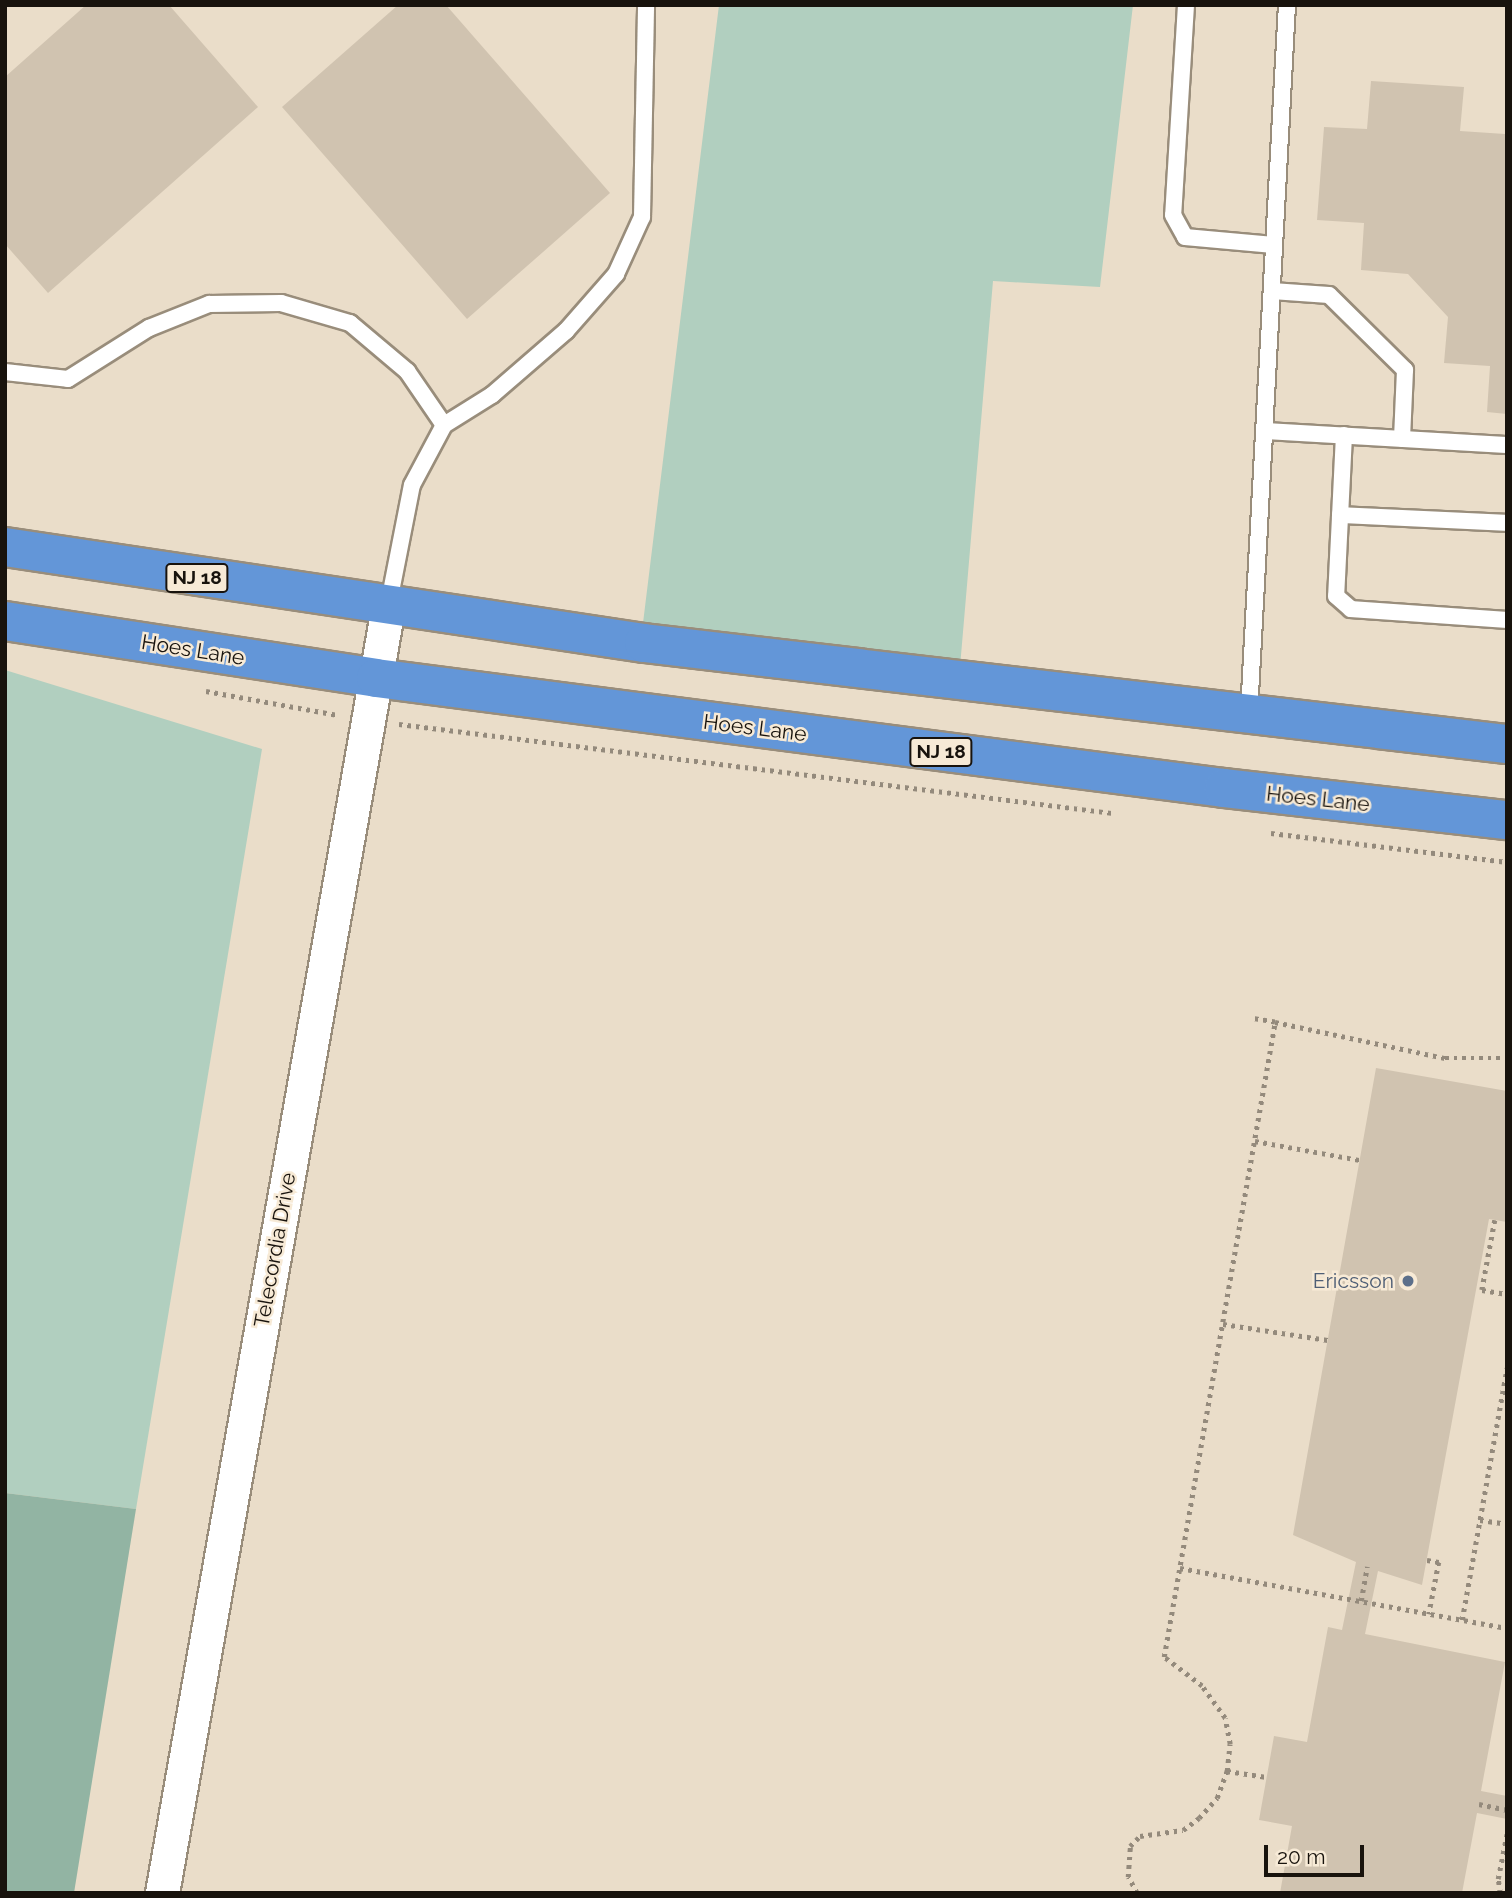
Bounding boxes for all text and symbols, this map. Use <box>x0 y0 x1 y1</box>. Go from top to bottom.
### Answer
road number: NJ 18 <box>164 562 230 594</box>
street label: Hoes Lane <box>140 629 246 671</box>
street label: Hoes Lane <box>702 709 808 747</box>
road number: NJ 18 <box>908 736 974 768</box>
street label: Hoes Lane <box>1265 781 1371 817</box>
street label: Telecordia Drive <box>249 1171 301 1329</box>
place label: Ericsson <box>1313 1268 1394 1294</box>
marker: Ericsson <box>1400 1273 1416 1289</box>
scale bar <box>1267 1832 1367 1876</box>
text: 20 m <box>1277 1844 1325 1869</box>

